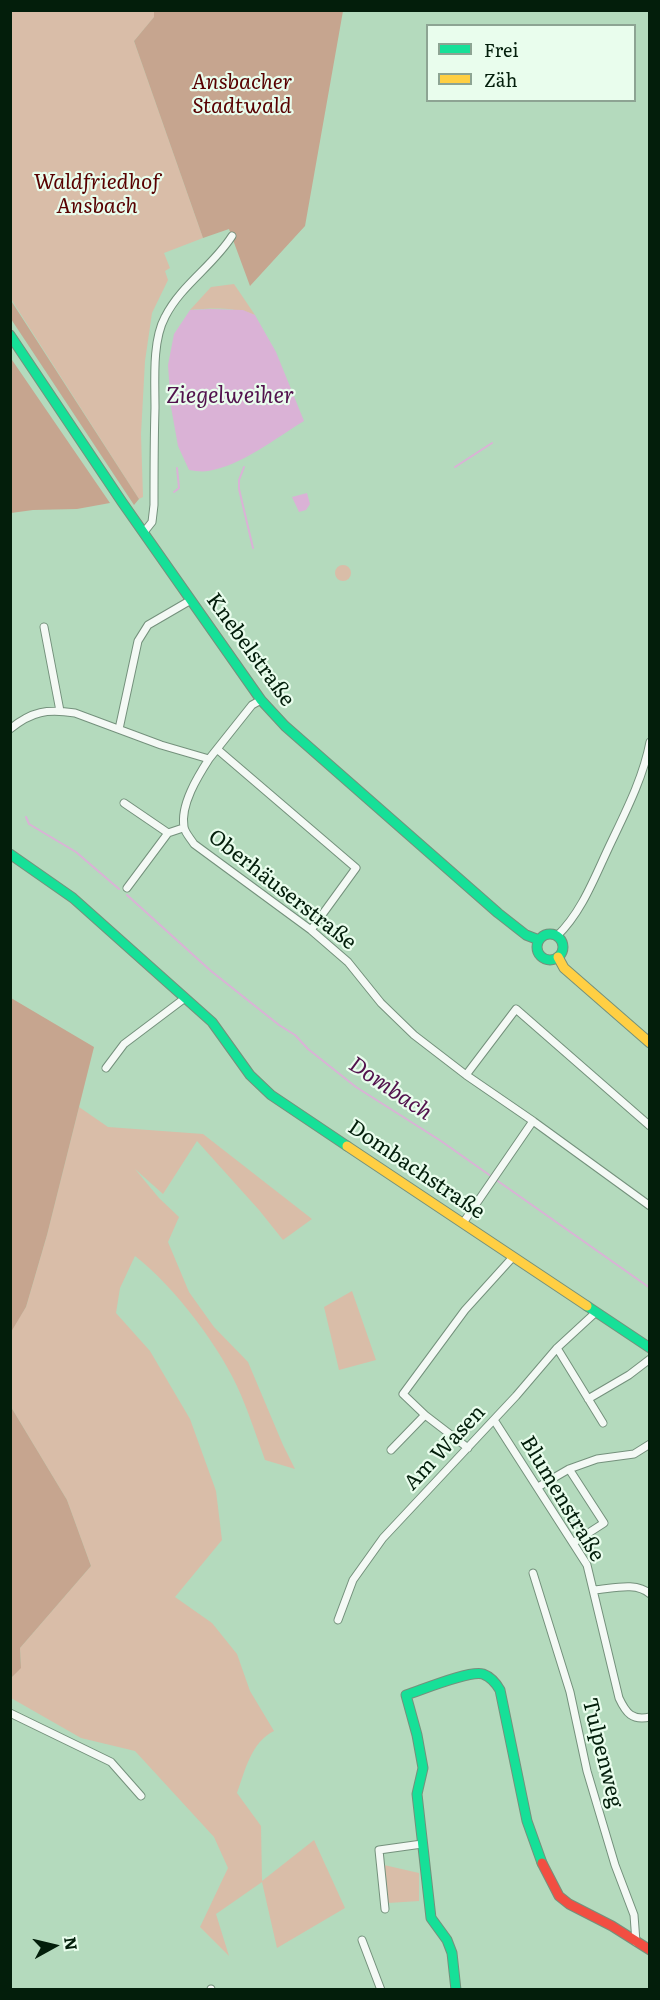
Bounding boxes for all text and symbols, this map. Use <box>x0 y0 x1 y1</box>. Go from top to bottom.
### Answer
legend <box>426 24 636 102</box>
text: Frei <box>484 36 518 63</box>
text: Zäh <box>484 66 517 93</box>
park label: Ansbacher Stadtwald <box>191 70 293 120</box>
park label: Waldfriedhof Ansbach <box>34 170 160 220</box>
water label: Ziegelweiher <box>166 384 294 410</box>
street label: Knebelstraße <box>200 588 300 712</box>
street label: Oberhäuserstraße <box>203 824 361 956</box>
water label: Dombach <box>343 1052 437 1126</box>
street label: Dombachstraße <box>343 1115 489 1225</box>
street label: Am Wasen <box>399 1400 491 1496</box>
street label: Blumenstraße <box>515 1432 609 1566</box>
street label: Tulpenweg <box>576 1695 628 1811</box>
north arrow <box>24 1916 84 1976</box>
text: N <box>59 1935 85 1952</box>

